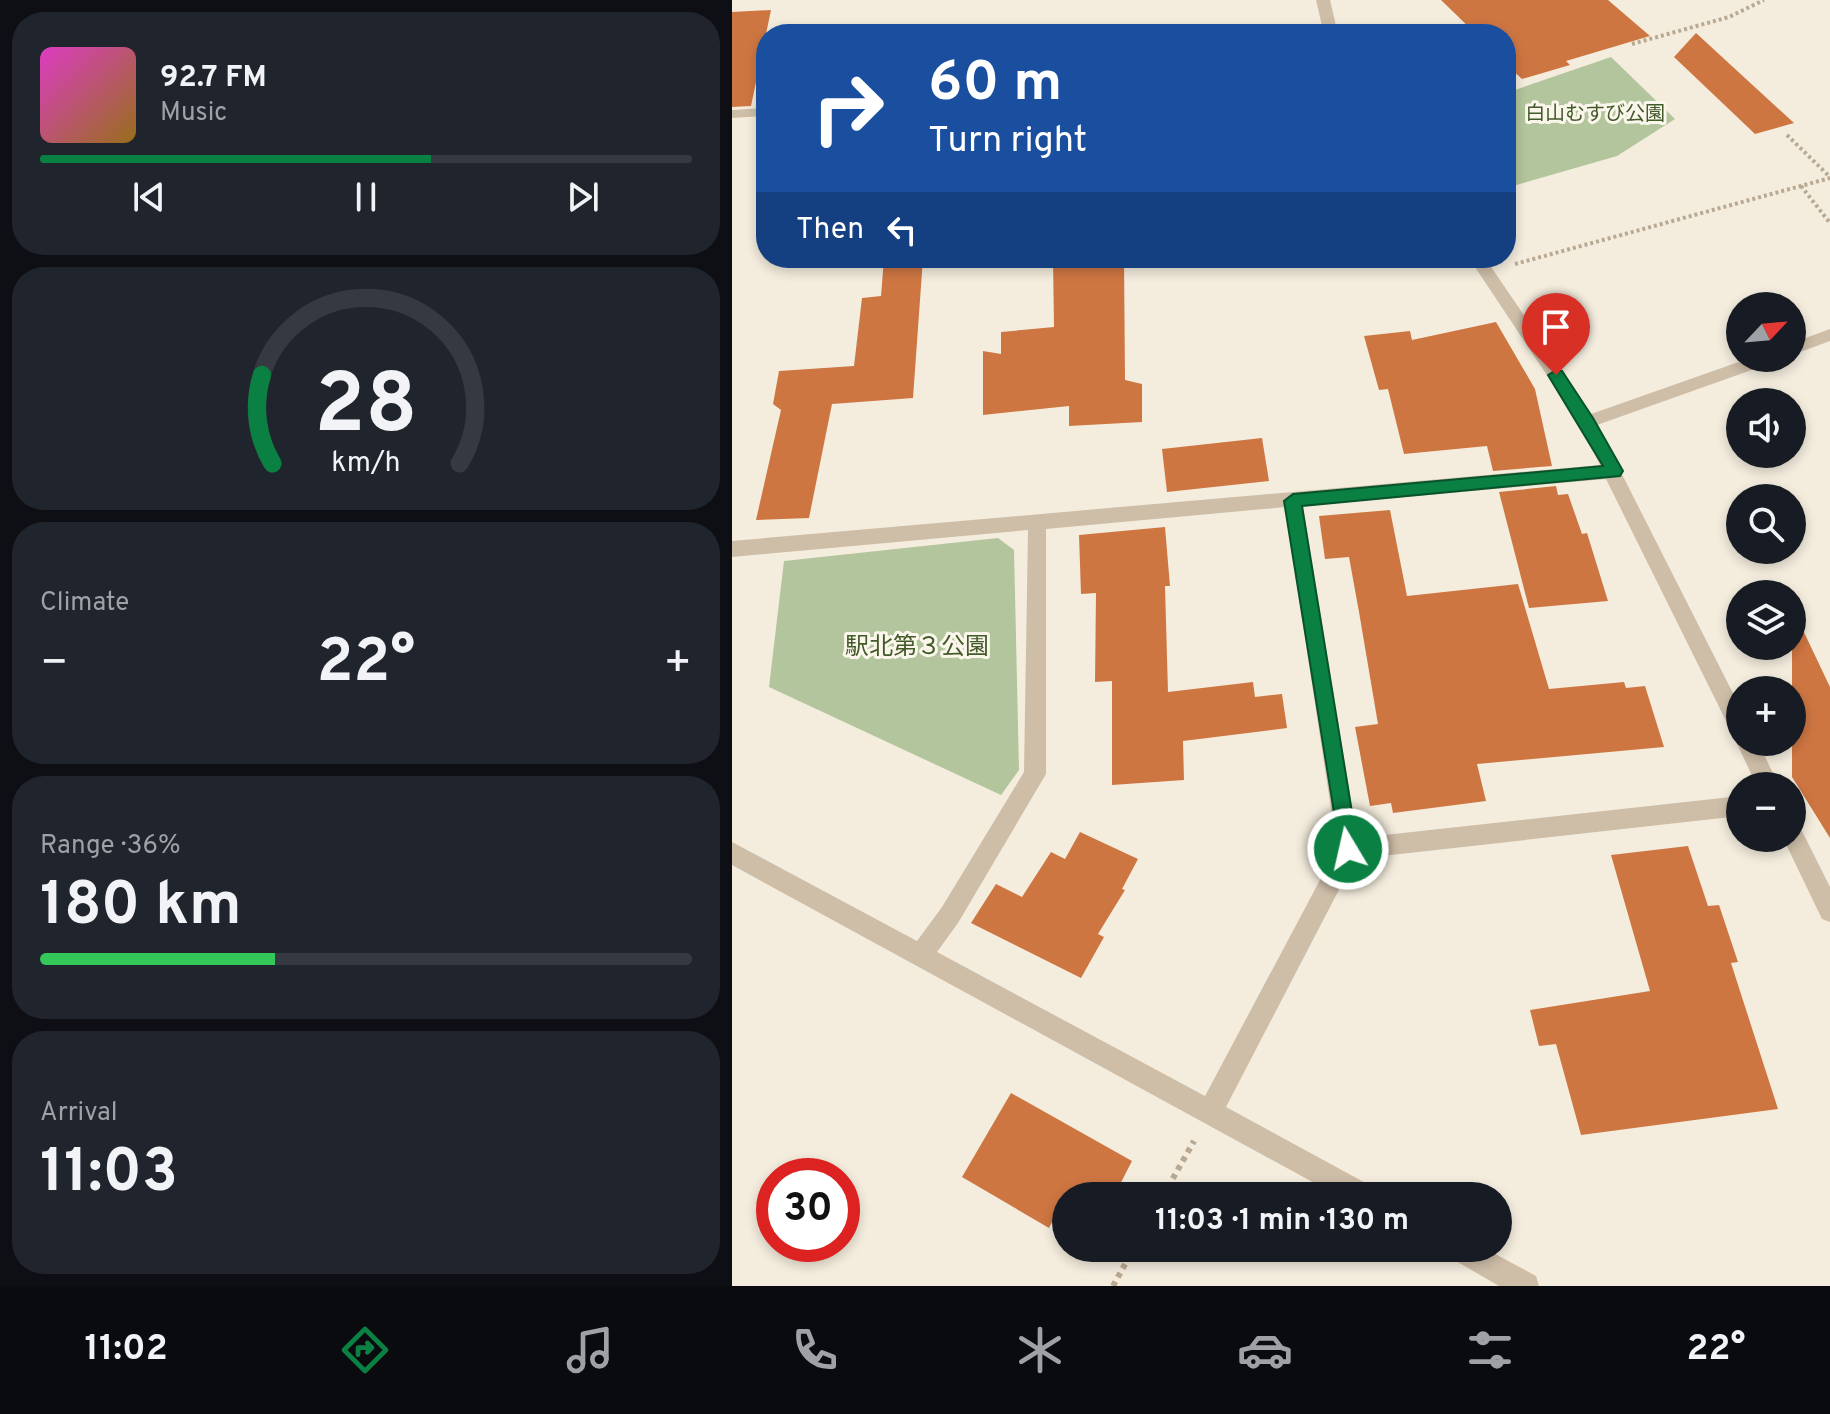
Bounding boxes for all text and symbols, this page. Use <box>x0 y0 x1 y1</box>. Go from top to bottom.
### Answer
text: 60 m <box>928 50 1062 120</box>
icon: right <box>796 56 900 160</box>
text: 92.7 FM <box>160 60 267 97</box>
text: Music <box>160 97 227 130</box>
park label: 白山むすび公園 <box>1525 102 1665 128</box>
text: Turn right <box>928 119 1087 165</box>
icon: previous <box>127 175 171 219</box>
icon: pause <box>344 175 388 219</box>
icon: next <box>561 175 605 219</box>
icon: left <box>880 208 924 252</box>
text: Then <box>796 212 864 249</box>
north arrow <box>1726 292 1806 372</box>
map controls <box>1726 292 1806 852</box>
pin <box>1522 293 1590 375</box>
icon: arrive <box>1534 305 1578 349</box>
text: 28 <box>314 357 418 462</box>
button: sound <box>1726 388 1806 468</box>
text: km/h <box>331 446 401 482</box>
button: search <box>1726 484 1806 564</box>
button: layers <box>1726 580 1806 660</box>
text: Climate <box>40 587 129 620</box>
text: 22° <box>317 627 415 703</box>
park label: 駅北第３公園 <box>845 633 989 663</box>
text: − <box>40 637 68 693</box>
text: + <box>664 637 692 693</box>
button: + <box>1726 676 1806 756</box>
button: − <box>1726 772 1806 852</box>
position arrow <box>1306 807 1390 891</box>
text: Range · 36% <box>40 830 181 863</box>
text: 180 km <box>40 870 241 946</box>
text: Arrival <box>40 1097 118 1130</box>
text: 11:03 <box>40 1137 178 1213</box>
speed limit sign: 30 <box>756 1158 860 1262</box>
text: 11:03 · 1 min · 130 m <box>1155 1203 1409 1240</box>
icon: directions <box>337 1322 393 1378</box>
icon: music <box>562 1322 618 1378</box>
icon: phone <box>787 1322 843 1378</box>
icon: climate <box>1012 1322 1068 1378</box>
icon: car <box>1237 1322 1293 1378</box>
icon: filters <box>1462 1322 1518 1378</box>
text: 11:02 <box>84 1327 168 1373</box>
text: 22° <box>1687 1327 1746 1373</box>

